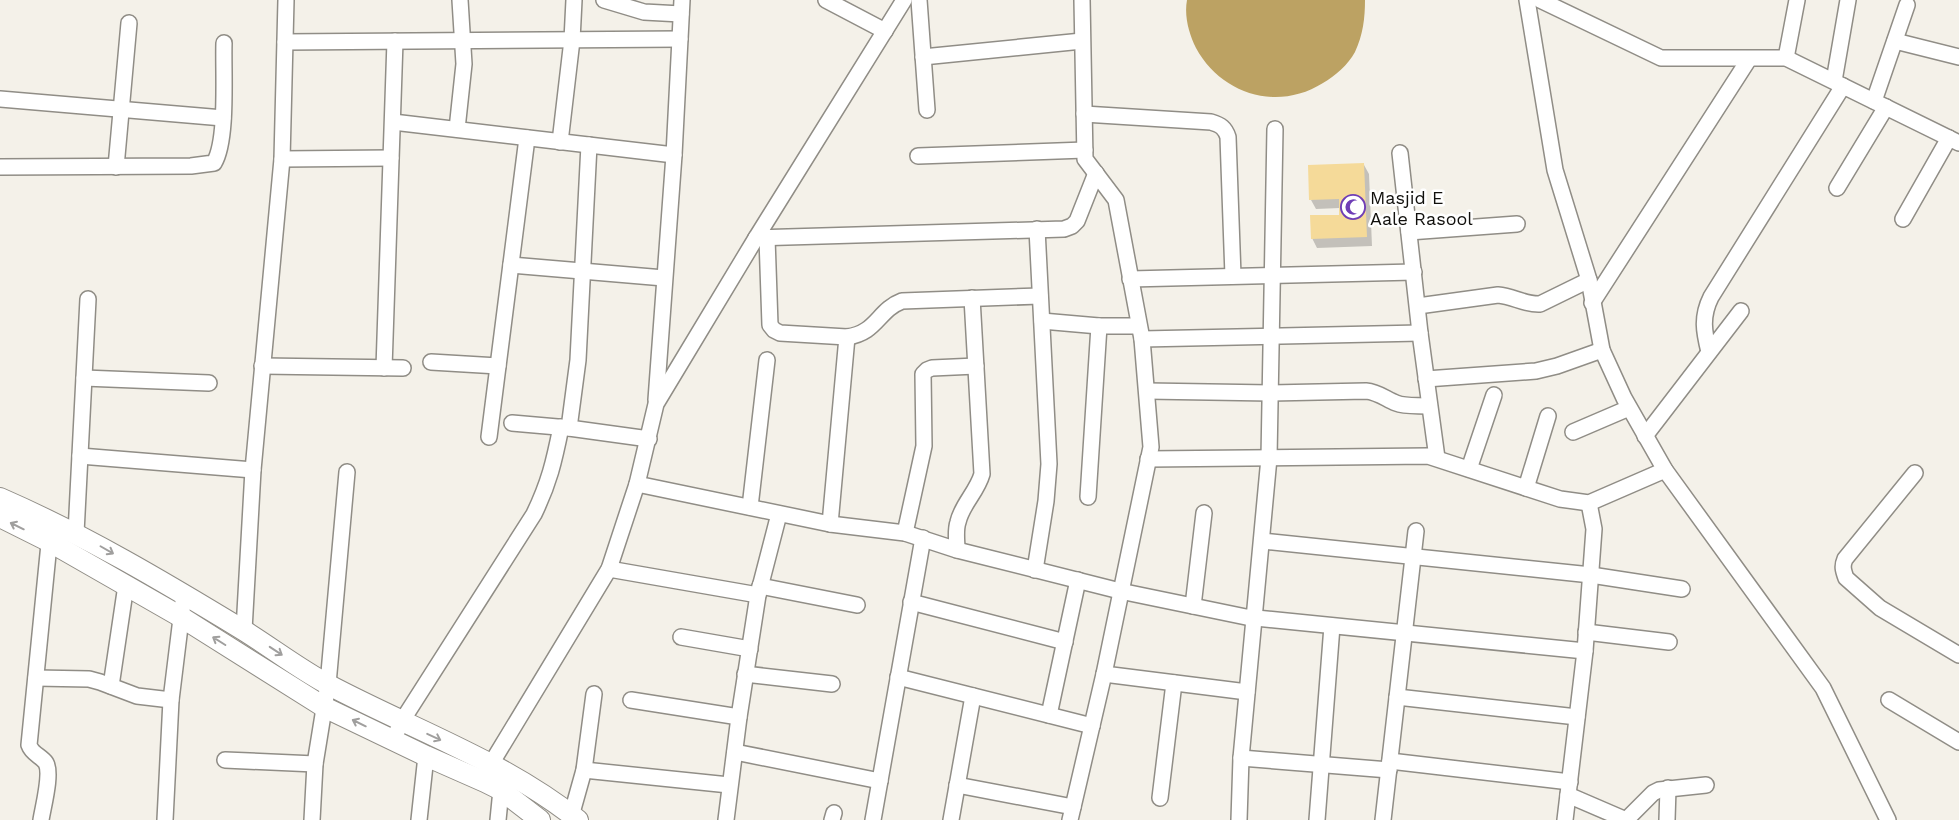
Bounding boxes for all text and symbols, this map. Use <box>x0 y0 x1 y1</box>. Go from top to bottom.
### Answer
place label: Masjid E Aale Rasool <box>1370 187 1473 229</box>
mosque icon: Masjid E Aale Rasool <box>1340 194 1366 220</box>
one-way arrow <box>10 520 25 530</box>
one-way arrow <box>99 546 113 556</box>
one-way arrow <box>212 635 226 646</box>
one-way arrow <box>269 647 283 657</box>
one-way arrow <box>351 718 366 728</box>
one-way arrow <box>426 733 441 742</box>

